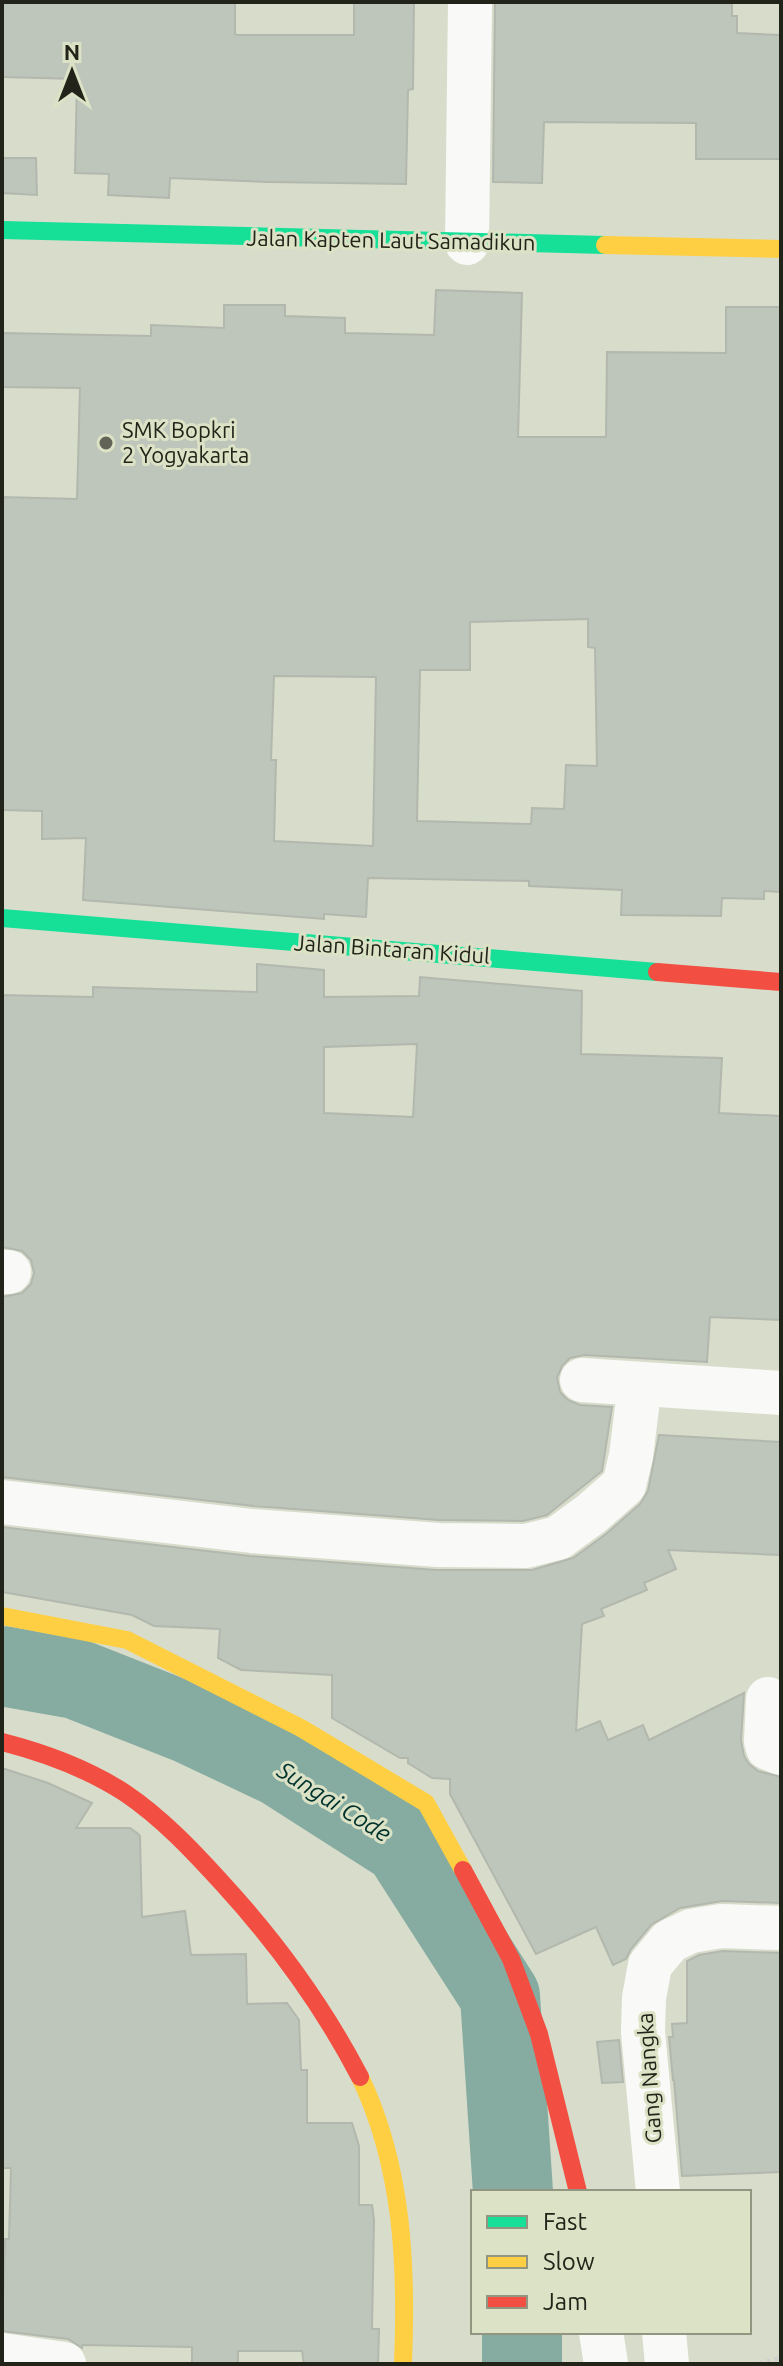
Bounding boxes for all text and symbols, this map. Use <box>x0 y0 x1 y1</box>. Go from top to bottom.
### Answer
north arrow <box>32 32 112 112</box>
text: N <box>64 39 80 64</box>
street label: Jalan Kapten Laut Samadikun <box>246 224 536 255</box>
place label: SMK Bopkri 2 Yogyakarta <box>122 417 249 467</box>
marker: SMK Bopkri 2 Yogyakarta <box>97 434 115 452</box>
street label: Jalan Bintaran Kidul <box>293 929 491 968</box>
water label: Sungai Code <box>272 1755 396 1847</box>
street label: Gang Nangka <box>631 2012 666 2144</box>
legend <box>471 2190 751 2334</box>
text: Fast <box>543 2208 587 2235</box>
text: Slow <box>543 2248 595 2275</box>
text: Jam <box>543 2288 588 2315</box>

